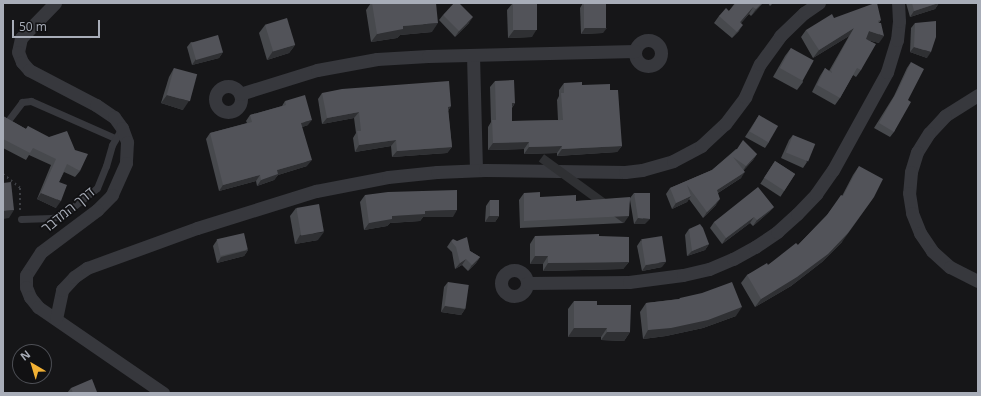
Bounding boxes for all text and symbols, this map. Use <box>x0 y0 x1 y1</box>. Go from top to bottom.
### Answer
scale bar <box>14 12 102 38</box>
text: 50 m <box>19 18 47 35</box>
street label: דרך המדבר <box>38 184 98 236</box>
north arrow <box>12 344 52 384</box>
text: N <box>17 346 33 364</box>

